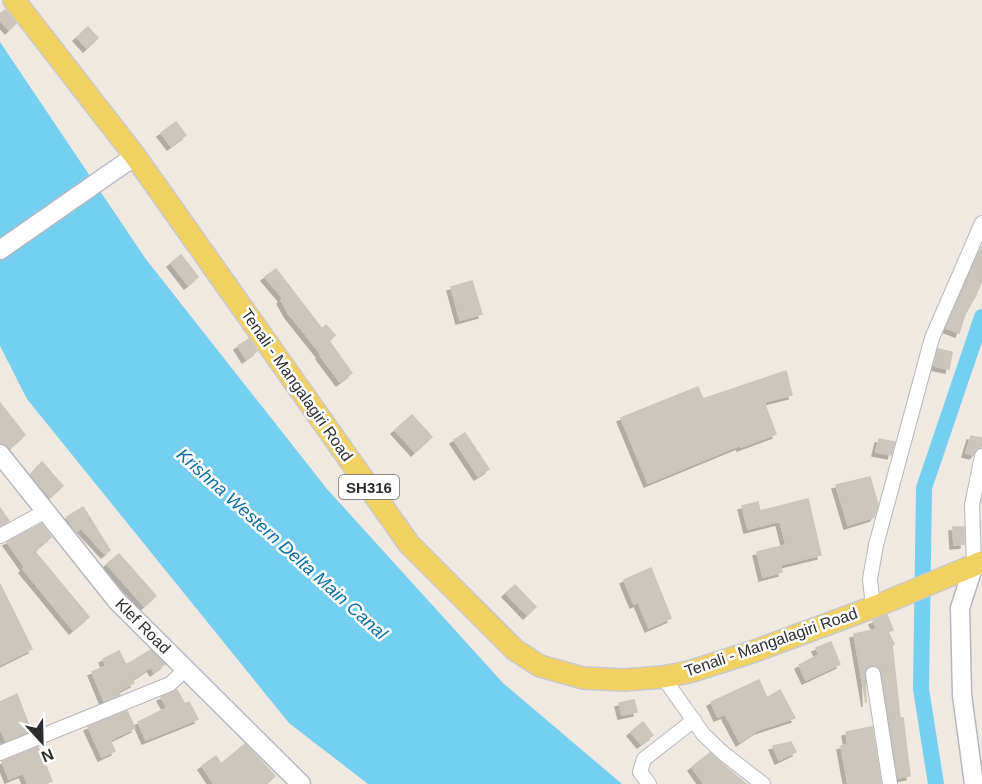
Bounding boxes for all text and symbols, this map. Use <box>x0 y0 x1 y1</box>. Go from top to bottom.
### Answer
street label: Tenali - Mangalagiri Road <box>238 306 356 464</box>
water label: Krishna Western Delta Main Canal <box>173 444 392 644</box>
road number: SH316 <box>339 475 399 499</box>
street label: Klef Road <box>112 595 174 657</box>
street label: Tenali - Mangalagiri Road <box>682 604 860 680</box>
north arrow <box>12 712 72 772</box>
text: N <box>39 745 56 765</box>

